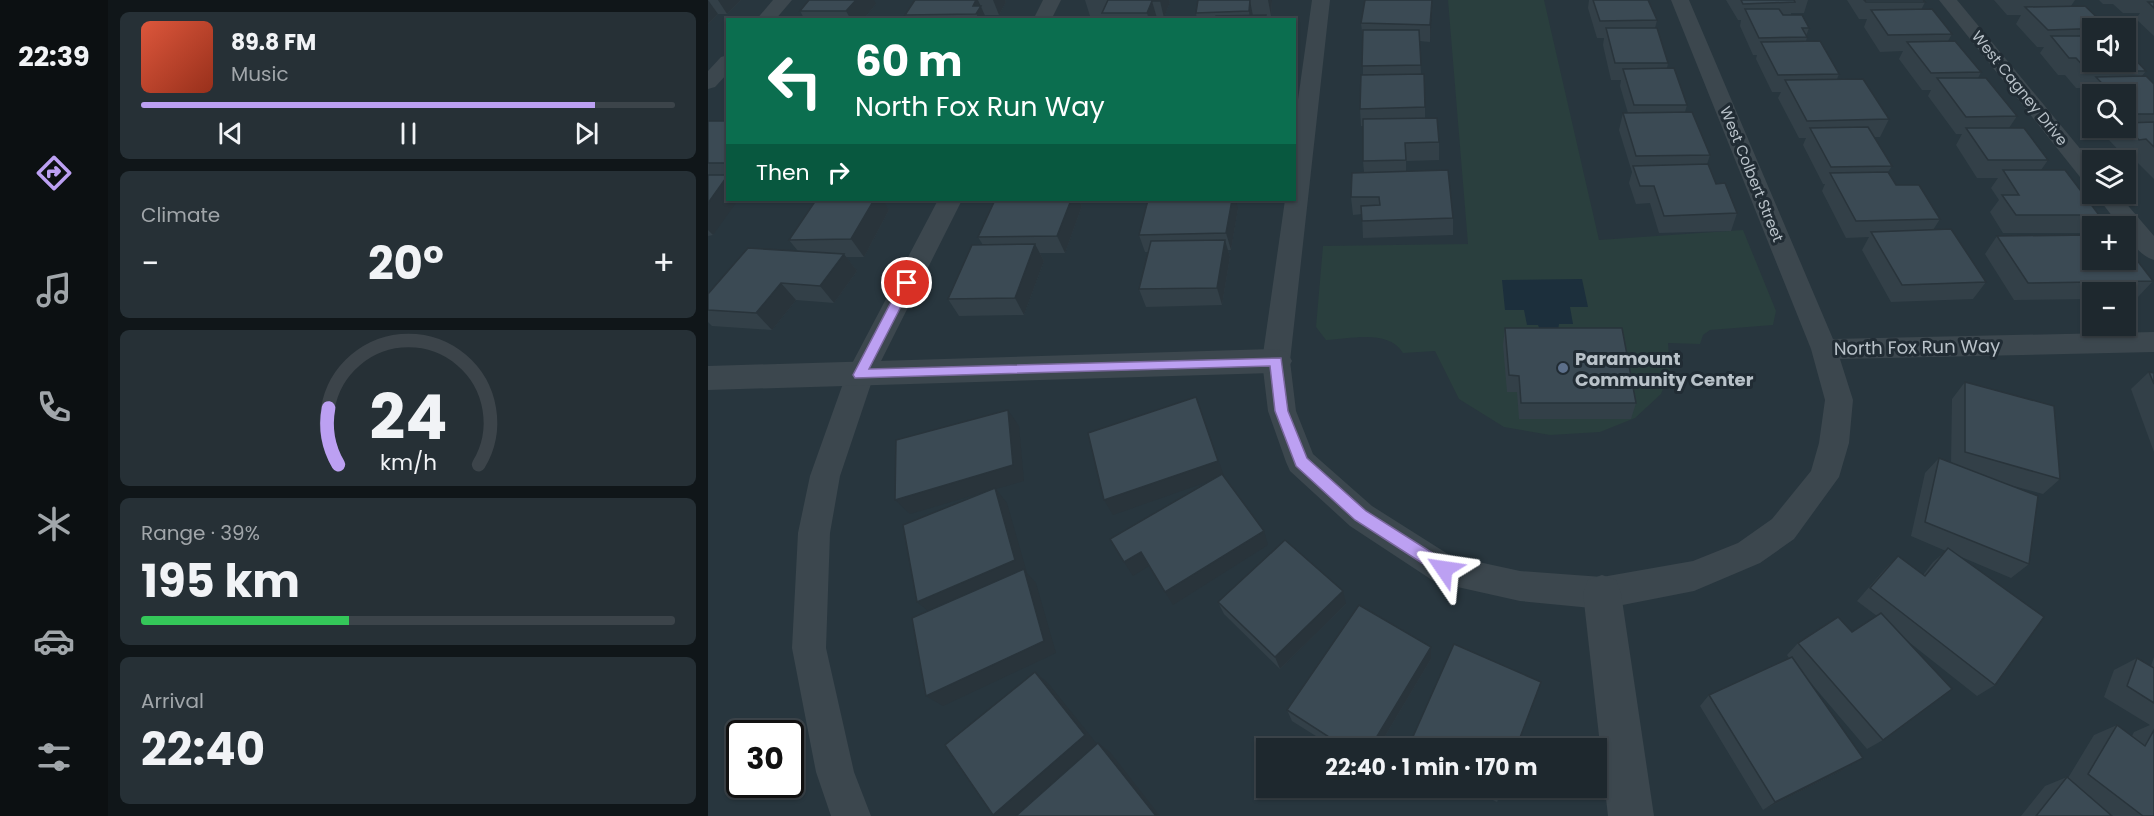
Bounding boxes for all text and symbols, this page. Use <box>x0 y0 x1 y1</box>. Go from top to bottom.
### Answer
map controls <box>2082 18 2136 336</box>
button: sound <box>2082 18 2136 72</box>
street label: West Cagney Drive <box>1967 26 2073 150</box>
text: 89.8 FM <box>231 27 316 58</box>
text: 60 m <box>855 32 963 91</box>
text: 22:39 <box>18 38 90 75</box>
icon: left <box>756 42 834 120</box>
text: Music <box>231 60 289 88</box>
button: search <box>2082 84 2136 138</box>
text: North Fox Run Way <box>855 88 1105 125</box>
street label: West Colbert Street <box>1715 103 1789 245</box>
icon: previous <box>214 117 247 150</box>
icon: pause <box>392 117 425 150</box>
icon: next <box>570 117 603 150</box>
button: layers <box>2082 150 2136 204</box>
icon: directions <box>33 152 75 194</box>
icon: right <box>822 156 855 189</box>
text: Then <box>756 157 810 188</box>
text: Climate <box>141 201 220 229</box>
button: + <box>2082 216 2136 270</box>
text: 20° <box>368 232 444 295</box>
text: − <box>141 240 159 287</box>
text: + <box>652 240 675 287</box>
pin <box>881 257 932 308</box>
icon: arrive <box>890 266 923 299</box>
icon: music <box>33 269 75 311</box>
button: − <box>2082 282 2136 336</box>
street label: North Fox Run Way <box>1834 333 2000 361</box>
place label: Paramount Community Center <box>1575 346 1754 392</box>
marker: Paramount Community Center <box>1556 361 1570 375</box>
text: 24 <box>369 373 447 461</box>
icon: phone <box>33 386 75 428</box>
text: km/h <box>379 447 437 478</box>
icon: climate <box>33 503 75 545</box>
text: Range · 39% <box>141 519 260 547</box>
position arrow <box>1412 537 1476 601</box>
text: 195 km <box>141 550 300 613</box>
icon: car <box>33 620 75 662</box>
text: Arrival <box>141 687 204 715</box>
text: 22:40 <box>141 718 265 781</box>
speed limit sign: 30 <box>726 720 804 798</box>
icon: filters <box>33 736 75 778</box>
text: 22:40 · 1 min · 170 m <box>1325 752 1538 783</box>

